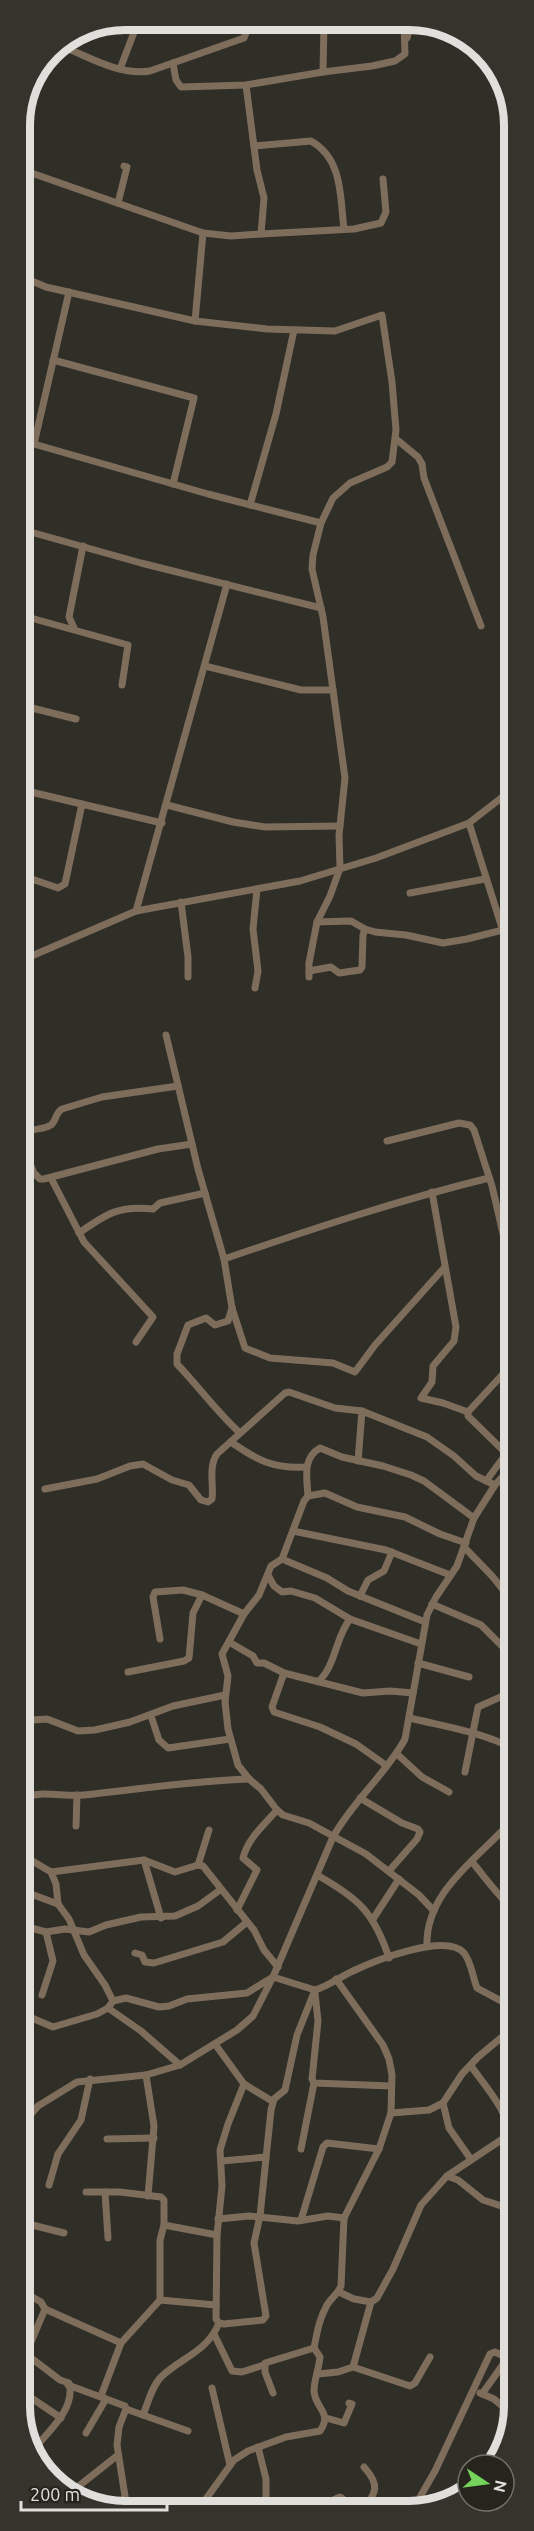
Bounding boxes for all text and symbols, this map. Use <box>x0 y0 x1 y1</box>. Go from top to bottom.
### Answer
north arrow <box>456 2453 516 2513</box>
scale bar <box>21 2474 166 2512</box>
text: N <box>491 2479 511 2494</box>
text: 200 m <box>30 2484 80 2504</box>

